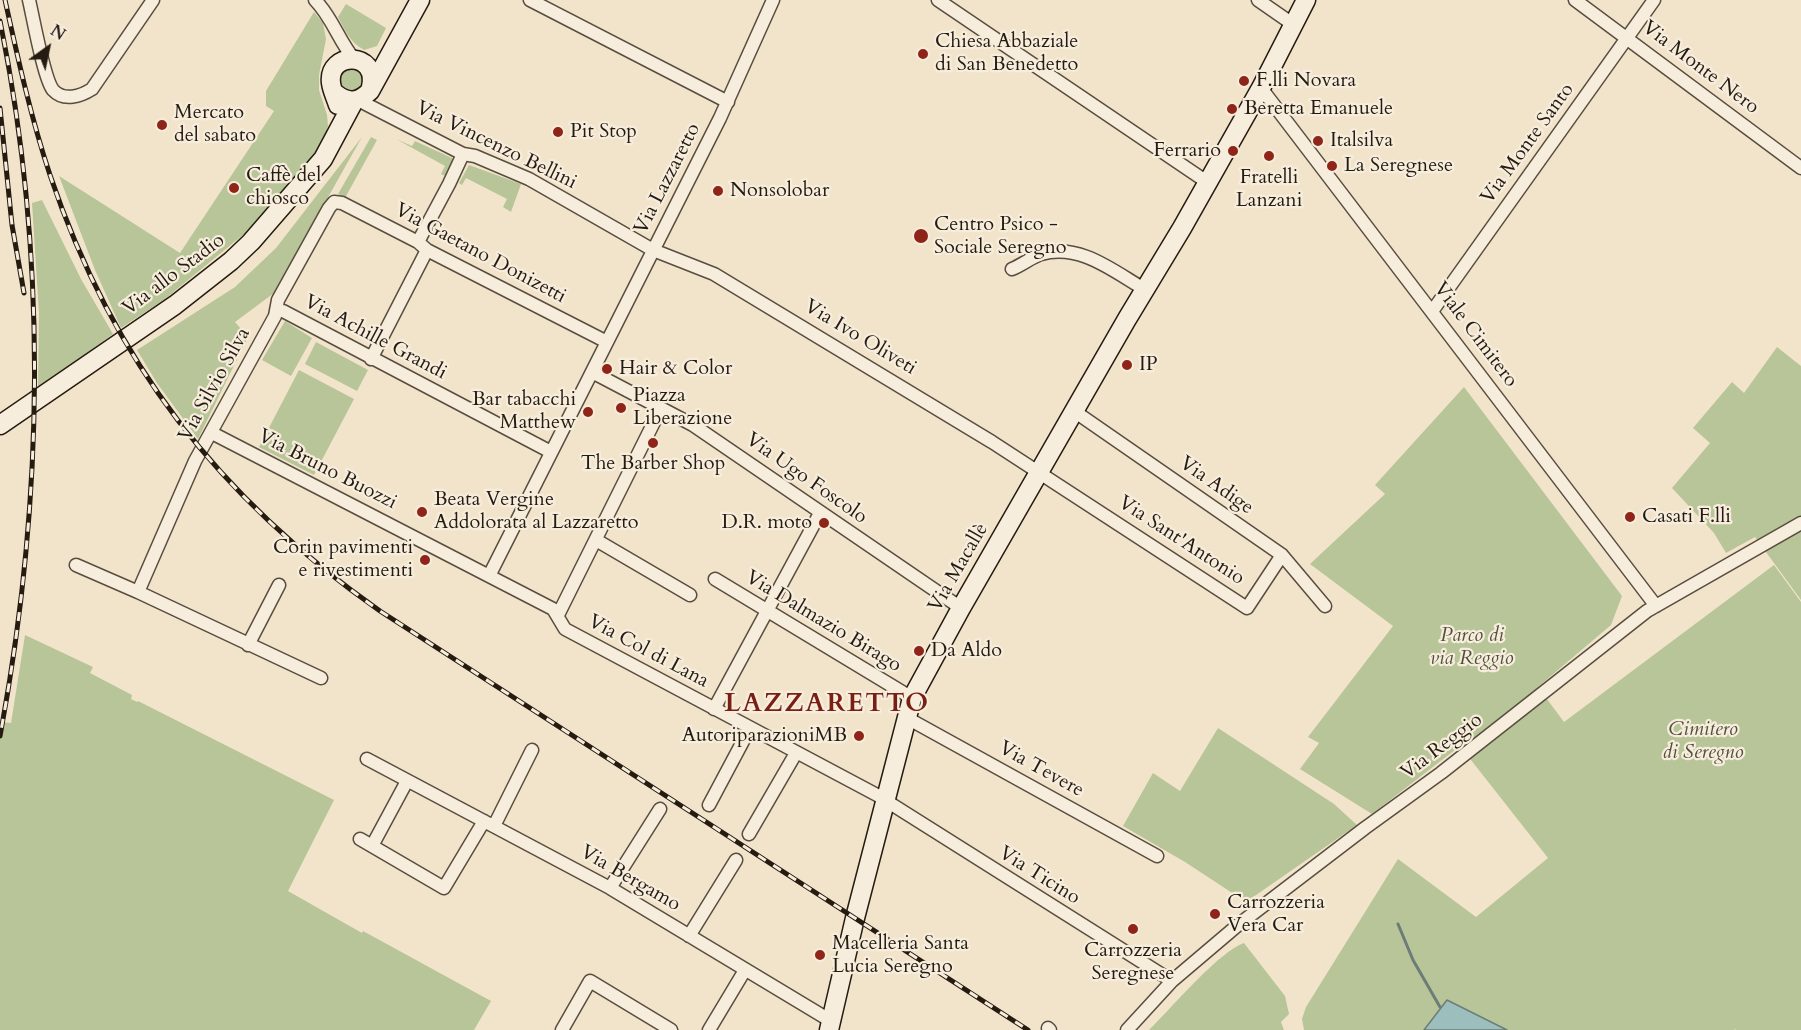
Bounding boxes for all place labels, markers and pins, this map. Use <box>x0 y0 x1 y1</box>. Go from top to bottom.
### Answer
place label: Chiesa Abbaziale di San Benedetto <box>935 30 1078 77</box>
marker: Chiesa Abbaziale di San Benedetto <box>916 47 930 61</box>
place label: F.lli Novara <box>1256 69 1356 93</box>
marker: F.lli Novara <box>1237 74 1251 88</box>
place label: Beretta Emanuele <box>1244 97 1393 121</box>
place label: Mercato del sabato <box>174 101 256 148</box>
marker: Beretta Emanuele <box>1225 102 1239 116</box>
marker: Mercato del sabato <box>155 118 169 132</box>
place label: Pit Stop <box>570 120 637 144</box>
marker: Pit Stop <box>551 125 565 139</box>
place label: Italsilva <box>1330 129 1393 153</box>
marker: Italsilva <box>1311 134 1325 148</box>
place label: Ferrario <box>1154 139 1221 163</box>
marker: Ferrario <box>1226 144 1240 158</box>
marker: Fratelli Lanzani <box>1262 149 1276 163</box>
place label: La Seregnese <box>1344 154 1453 178</box>
marker: La Seregnese <box>1325 159 1339 173</box>
place label: Caffè del chiosco <box>246 164 321 211</box>
place label: Fratelli Lanzani <box>1236 166 1302 213</box>
place label: Nonsolobar <box>730 179 829 203</box>
marker: Caffè del chiosco <box>227 181 241 195</box>
marker: Nonsolobar <box>711 184 725 198</box>
place label: Centro Psico - Sociale Seregno <box>934 213 1067 260</box>
marker: Centro Psico - Sociale Seregno <box>912 227 930 245</box>
place label: IP <box>1139 353 1158 377</box>
place label: Hair & Color <box>619 357 732 381</box>
marker: IP <box>1120 358 1134 372</box>
marker: Hair & Color <box>600 362 614 376</box>
place label: Piazza Liberazione <box>633 384 732 431</box>
place label: Bar tabacchi Matthew <box>472 388 576 435</box>
marker: Piazza Liberazione <box>614 401 628 415</box>
marker: Bar tabacchi Matthew <box>581 405 595 419</box>
marker: The Barber Shop <box>646 436 660 450</box>
place label: The Barber Shop <box>581 452 725 476</box>
place label: Beata Vergine Addolorata al Lazzaretto <box>434 488 639 535</box>
marker: Beata Vergine Addolorata al Lazzaretto <box>415 505 429 519</box>
place label: Casati F.lli <box>1642 505 1731 529</box>
marker: Casati F.lli <box>1623 510 1637 524</box>
place label: D.R. moto <box>722 511 812 535</box>
marker: D.R. moto <box>817 516 831 530</box>
place label: Corin pavimenti e rivestimenti <box>273 536 413 583</box>
marker: Corin pavimenti e rivestimenti <box>418 553 432 567</box>
place label: Da Aldo <box>931 639 1002 663</box>
marker: Da Aldo <box>912 644 926 658</box>
place label: AutoriparazioniMB <box>682 724 847 748</box>
marker: AutoriparazioniMB <box>852 729 866 743</box>
place label: Carrozzeria Vera Car <box>1227 891 1325 938</box>
marker: Carrozzeria Vera Car <box>1208 907 1222 921</box>
marker: Carrozzeria Seregnese <box>1126 922 1140 936</box>
place label: Macelleria Santa Lucia Seregno <box>832 932 969 979</box>
place label: Carrozzeria Seregnese <box>1084 939 1182 986</box>
marker: Macelleria Santa Lucia Seregno <box>813 948 827 962</box>

